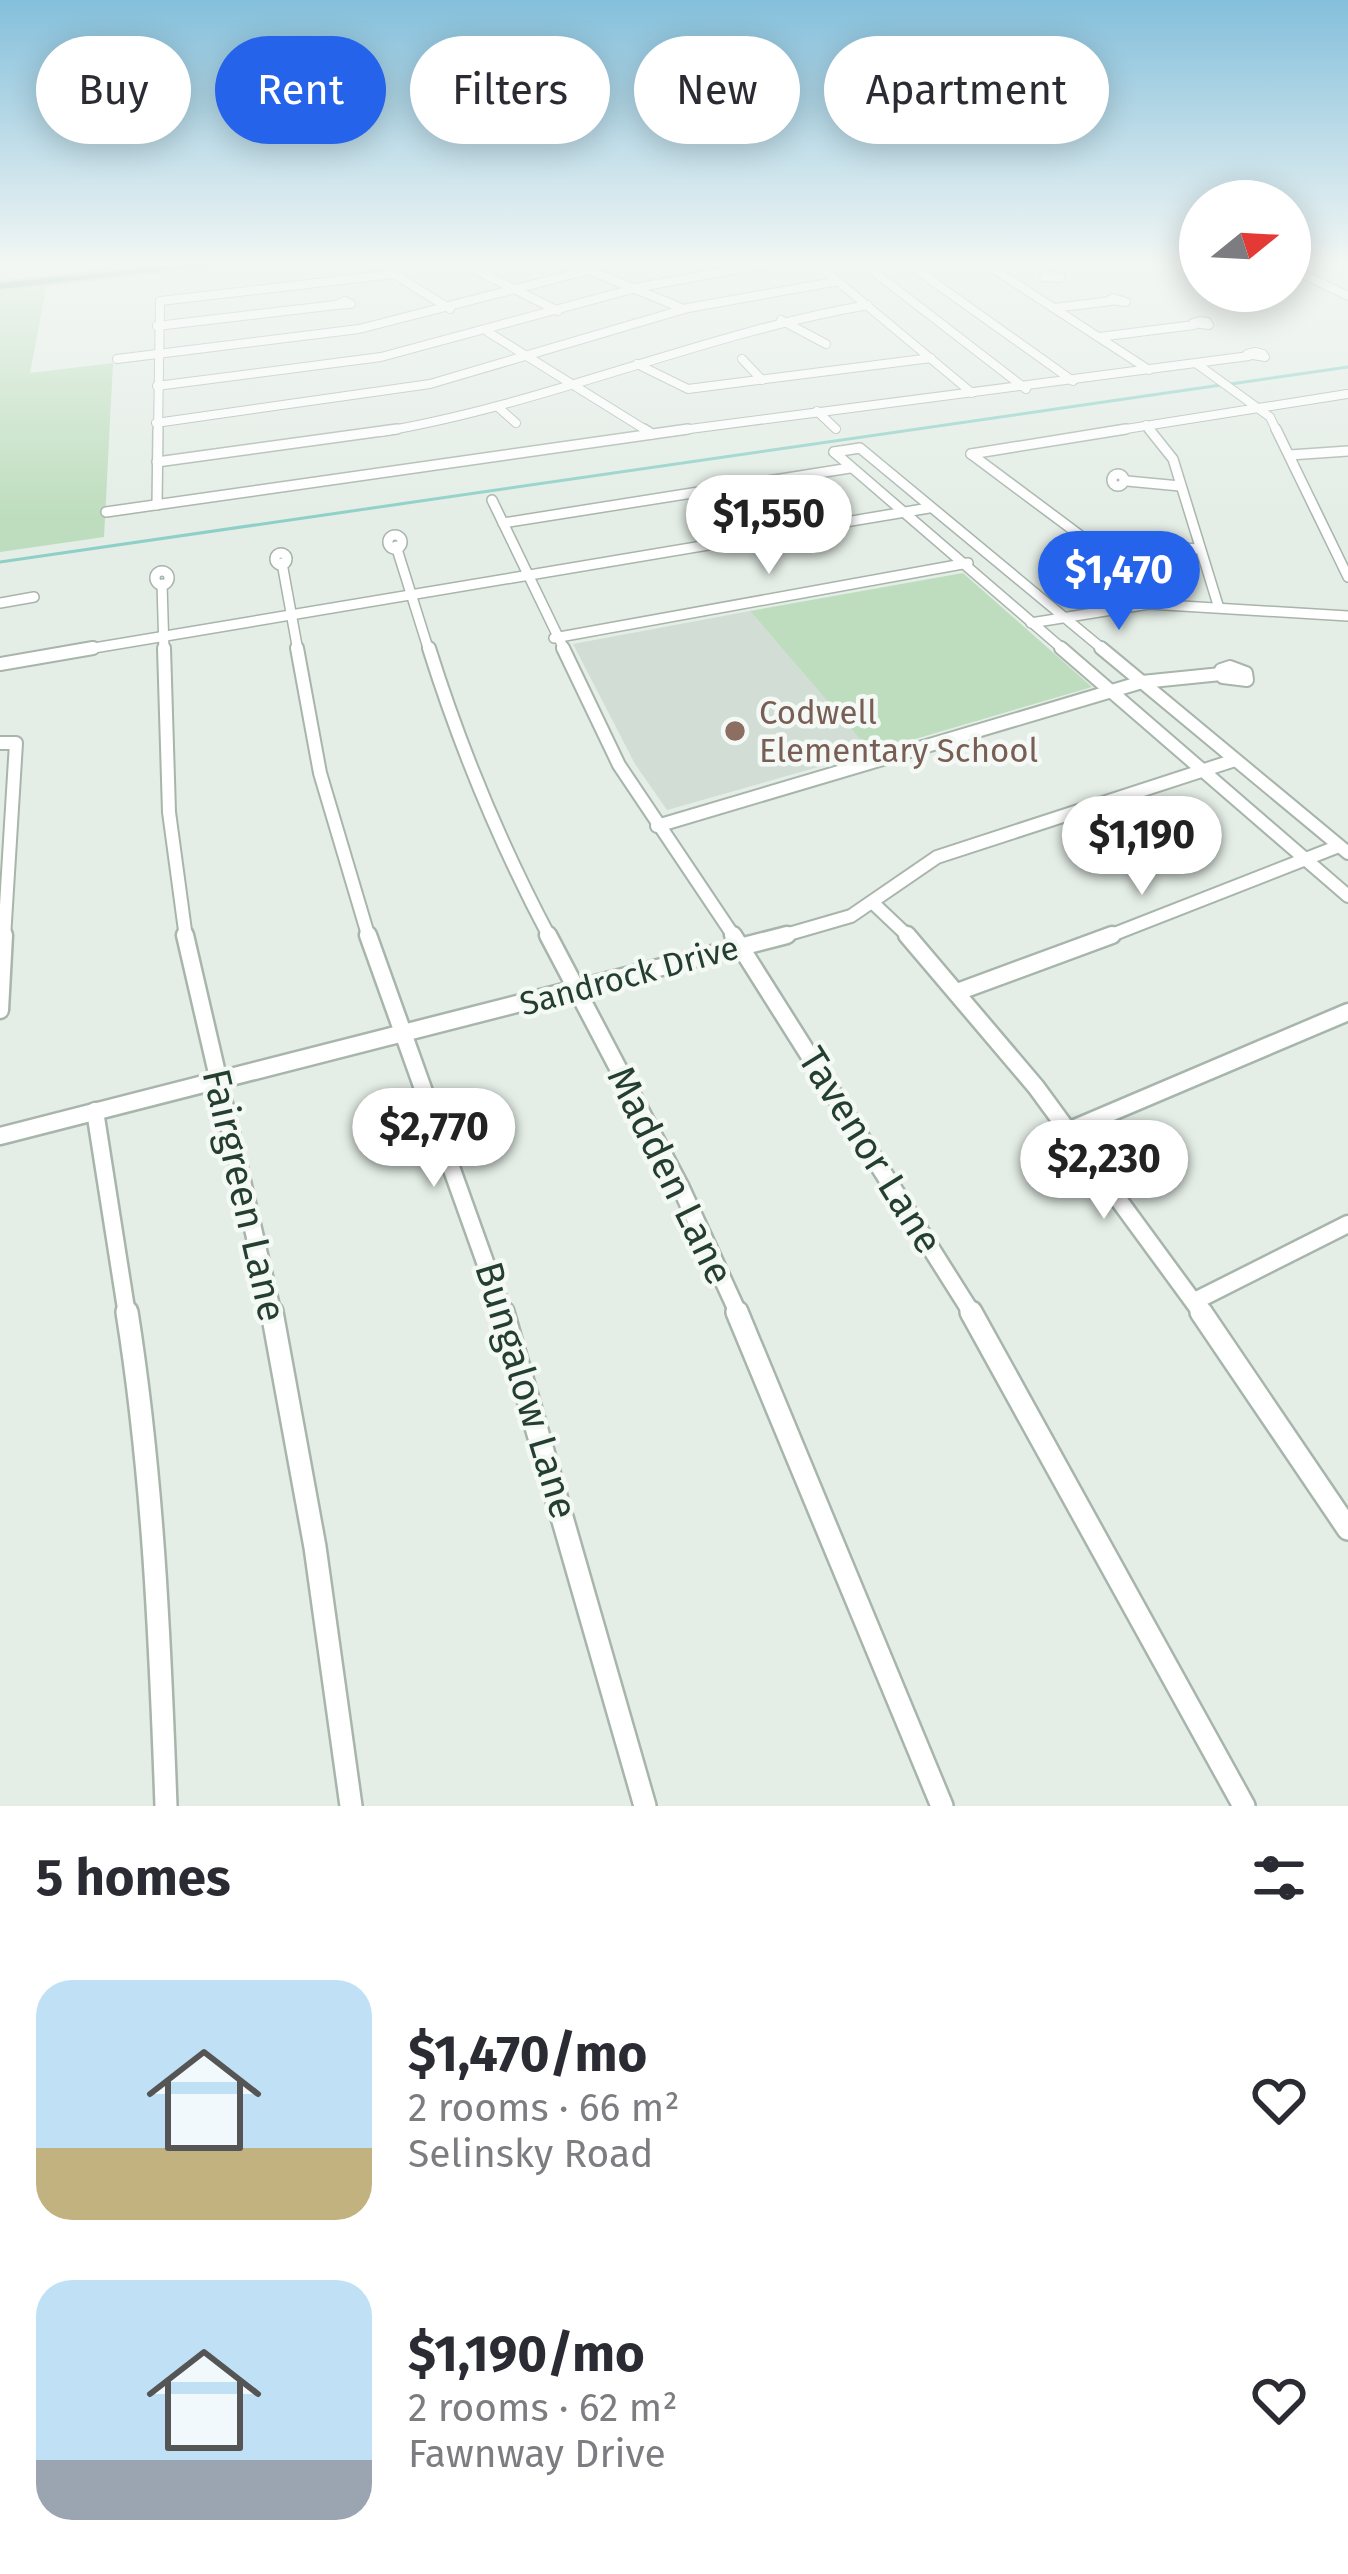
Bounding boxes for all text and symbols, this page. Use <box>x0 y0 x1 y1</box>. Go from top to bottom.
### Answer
chip: Buy <box>36 36 191 144</box>
chip: Rent <box>215 36 386 144</box>
chip: Filters <box>410 36 610 144</box>
chip: New <box>634 36 800 144</box>
chip: Apartment <box>824 36 1109 144</box>
north arrow <box>1179 180 1311 312</box>
map controls <box>1179 180 1311 312</box>
pin: $1,550 <box>671 475 867 577</box>
text: $1,550 <box>713 491 825 537</box>
pin: $1,470 <box>1021 531 1217 633</box>
text: $1,470 <box>1065 547 1173 593</box>
place label: Codwell Elementary School <box>759 693 1039 771</box>
marker: Codwell Elementary School <box>722 718 748 744</box>
pin: $1,190 <box>1044 796 1240 898</box>
text: $1,190 <box>1089 812 1195 858</box>
street label: Sandrock Drive <box>515 928 743 1024</box>
street label: Tavenor Lane <box>789 1039 952 1262</box>
street label: Madden Lane <box>597 1059 743 1292</box>
street label: Fairgreen Lane <box>193 1064 295 1326</box>
pin: $2,770 <box>336 1088 532 1190</box>
text: $2,770 <box>379 1104 489 1150</box>
pin: $2,230 <box>1006 1120 1202 1222</box>
text: $2,230 <box>1047 1136 1161 1182</box>
street label: Bungalow Lane <box>465 1256 587 1524</box>
icon: filters <box>1246 1845 1312 1911</box>
text: 5 homes <box>36 1847 231 1909</box>
text: $1,470/mo <box>408 2023 647 2085</box>
icon: home <box>132 2028 276 2172</box>
icon: heart <box>1246 2067 1312 2133</box>
text: 2 rooms · 66 m² <box>408 2085 679 2131</box>
text: Selinsky Road <box>408 2131 653 2177</box>
text: $1,190/mo <box>408 2323 645 2385</box>
icon: home <box>132 2328 276 2472</box>
icon: heart <box>1246 2367 1312 2433</box>
text: 2 rooms · 62 m² <box>408 2385 678 2431</box>
text: Fawnway Drive <box>408 2431 666 2477</box>

